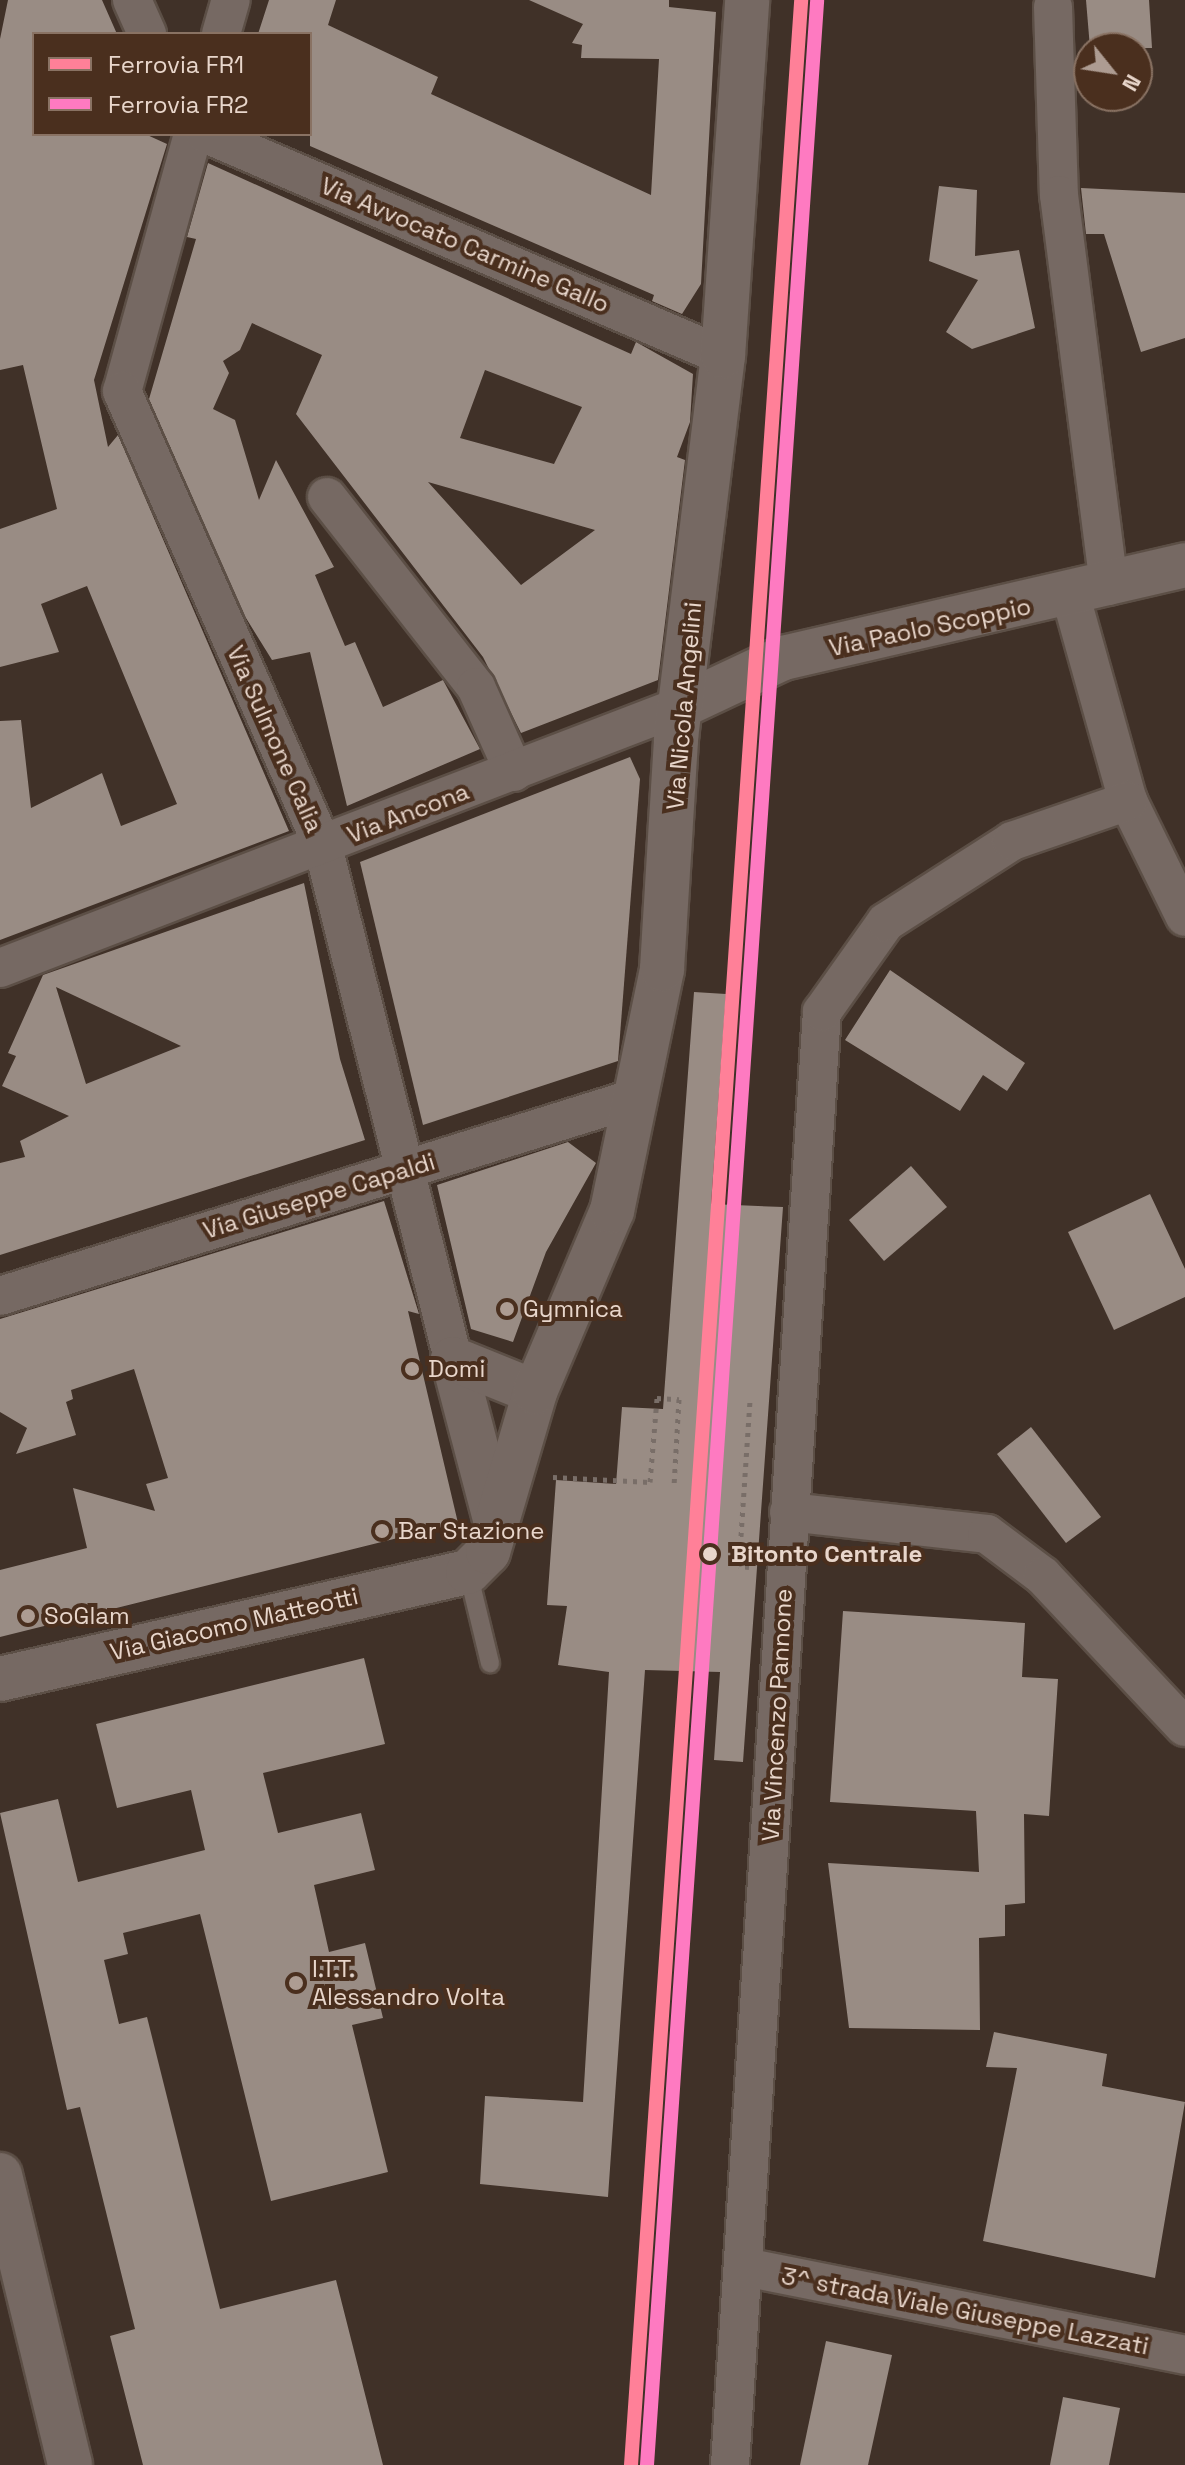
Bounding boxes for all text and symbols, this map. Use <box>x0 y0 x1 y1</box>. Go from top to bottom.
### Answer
legend <box>32 32 312 136</box>
north arrow <box>1073 32 1153 112</box>
text: Ferrovia FR1 <box>108 49 244 80</box>
text: N <box>1116 70 1148 96</box>
text: Ferrovia FR2 <box>108 89 248 120</box>
street label: Via Avvocato Carmine Gallo <box>316 171 614 319</box>
street label: Via Paolo Scoppio <box>826 592 1034 662</box>
street label: Via Nicola Angelini <box>661 600 707 812</box>
street label: Via Sulmone Calia <box>221 641 329 837</box>
street label: Via Ancona <box>343 777 473 849</box>
street label: Via Giuseppe Capaldi <box>200 1147 438 1245</box>
place label: Gymnica <box>523 1295 623 1323</box>
marker: Gymnica <box>498 1300 516 1318</box>
place label: Domi <box>428 1355 485 1383</box>
marker: Domi <box>403 1360 421 1378</box>
place label: Bar Stazione <box>398 1517 544 1545</box>
marker: Bar Stazione <box>373 1522 391 1540</box>
marker: Bitonto Centrale <box>696 1540 724 1568</box>
place label: Bitonto Centrale <box>731 1540 922 1568</box>
street label: Via Giacomo Matteotti <box>107 1581 361 1667</box>
street label: Via Vincenzo Pannone <box>756 1588 798 1842</box>
place label: SoGlam <box>44 1602 130 1630</box>
marker: SoGlam <box>19 1607 37 1625</box>
place label: I.T.T. Alessandro Volta <box>312 1955 505 2011</box>
marker: I.T.T. Alessandro Volta <box>287 1974 305 1992</box>
street label: 3^ strada Viale Giuseppe Lazzati <box>779 2261 1151 2361</box>

